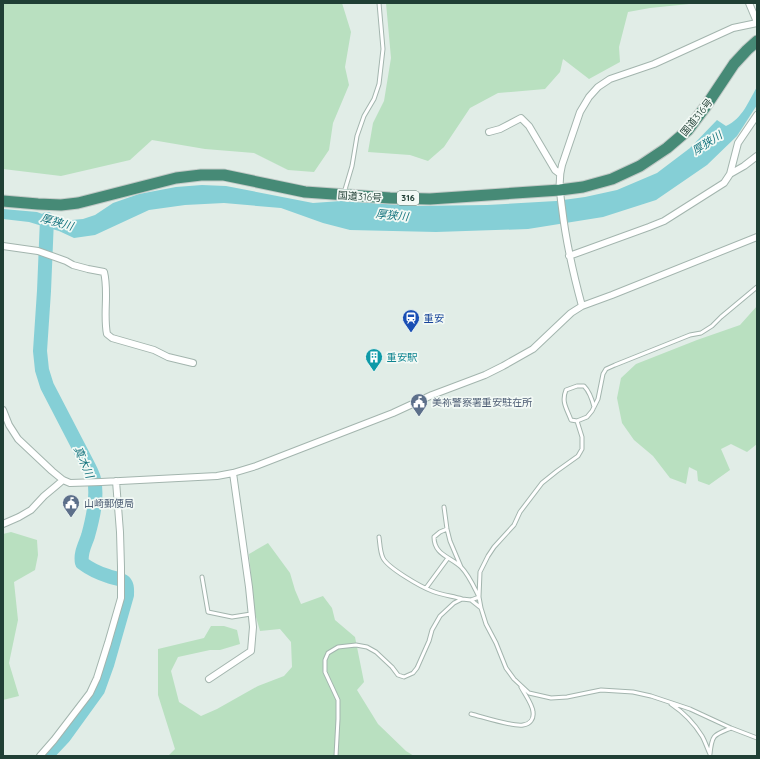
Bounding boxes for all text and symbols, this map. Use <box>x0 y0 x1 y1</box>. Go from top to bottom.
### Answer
street label: 国道316号 <box>677 96 715 139</box>
water label: 厚狭川 <box>689 128 725 158</box>
street label: 国道316号 <box>337 188 383 205</box>
road number: 316 <box>397 191 419 205</box>
water label: 厚狭川 <box>375 206 410 224</box>
water label: 厚狭川 <box>39 211 76 234</box>
station icon: 重安 <box>401 308 421 333</box>
place label: 重安 <box>424 312 444 325</box>
building icon: 重安駅 <box>364 347 384 372</box>
place label: 重安駅 <box>387 351 418 364</box>
public building icon: 美祢警察署重安駐在所 <box>409 392 429 417</box>
place label: 美祢警察署重安駐在所 <box>432 396 532 409</box>
water label: 真木川 <box>71 444 97 481</box>
public building icon: 山崎郵便局 <box>61 493 81 518</box>
place label: 山崎郵便局 <box>84 497 134 510</box>

